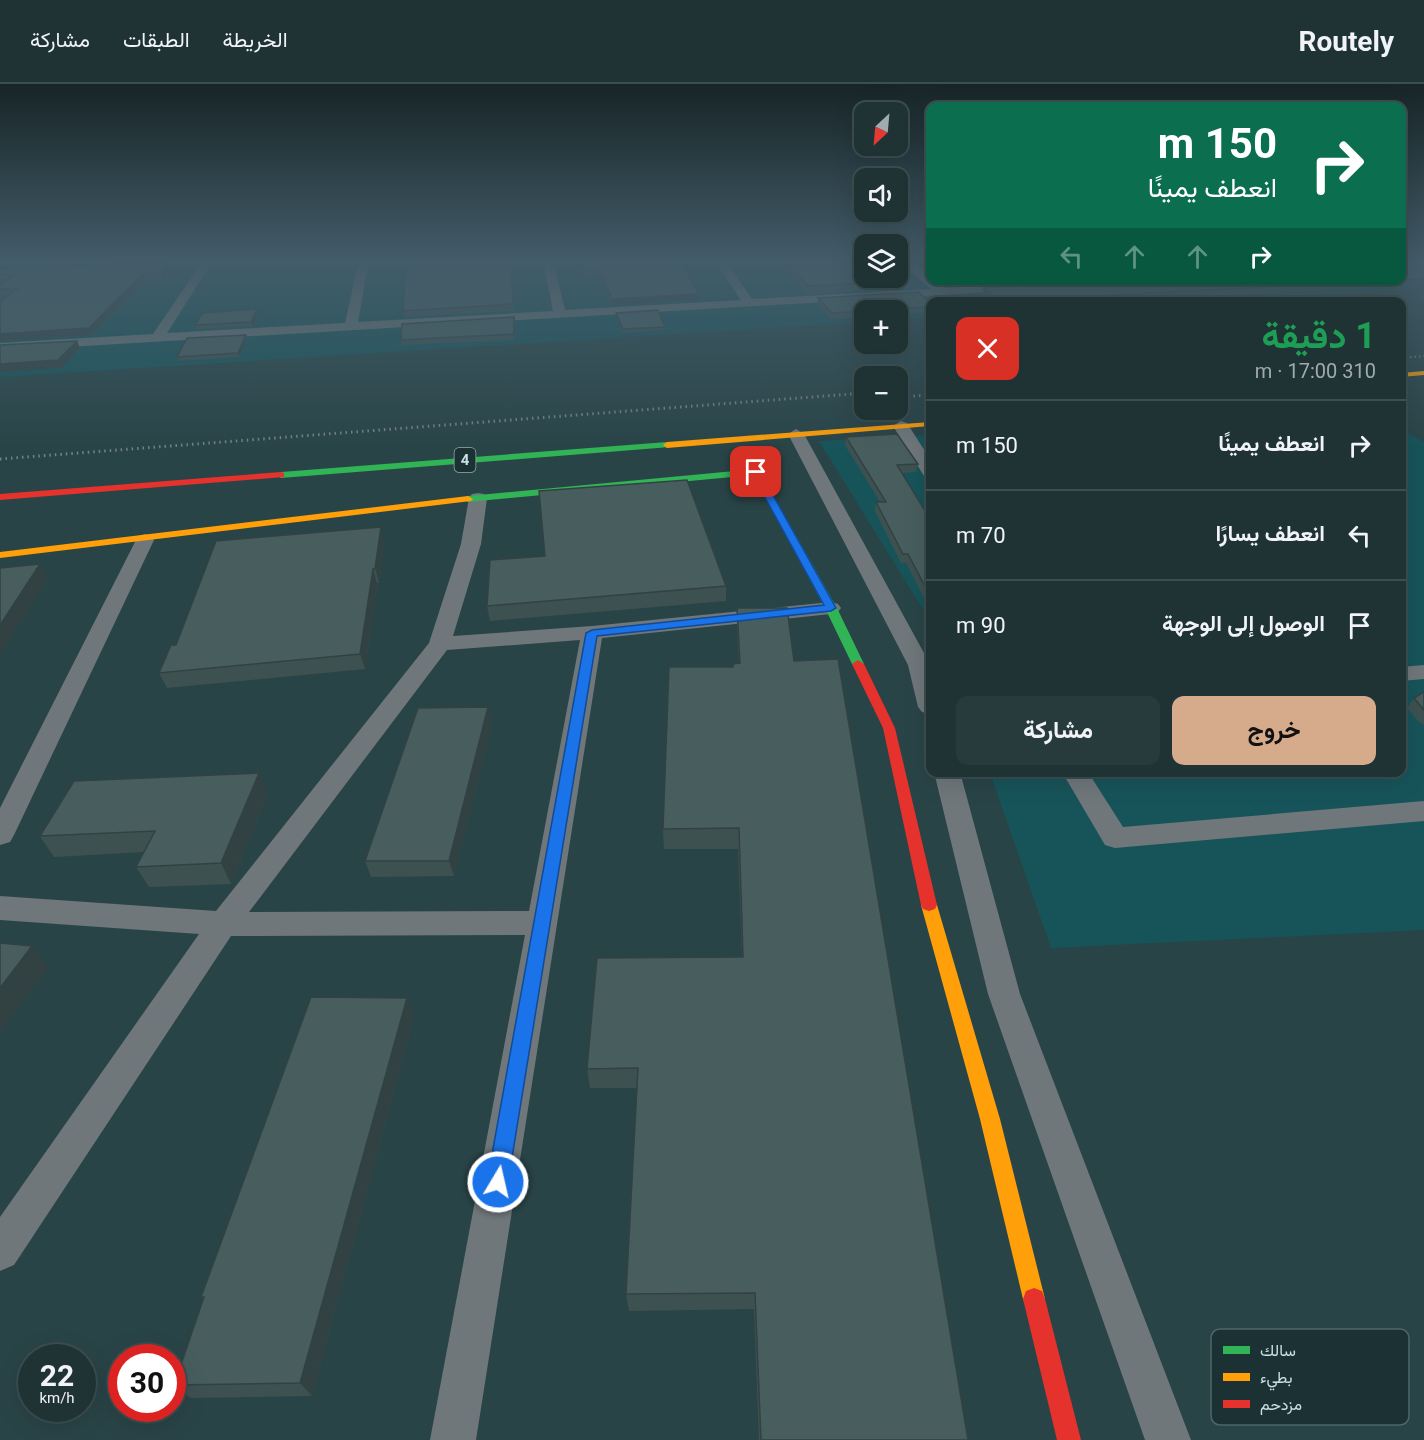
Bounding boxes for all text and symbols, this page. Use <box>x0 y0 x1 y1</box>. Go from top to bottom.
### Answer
text: Routely <box>1298 25 1394 58</box>
text: مشاركة <box>30 28 90 52</box>
text: الطبقات <box>123 28 190 52</box>
text: الخريطة <box>223 28 288 52</box>
north arrow <box>854 102 908 156</box>
map controls <box>854 102 908 420</box>
text: 150 m <box>1158 119 1277 168</box>
icon: right <box>1298 126 1376 204</box>
button: sound <box>854 168 908 222</box>
text: انعطف يمينًا <box>1148 172 1277 204</box>
button: layers <box>854 234 908 288</box>
icon: left <box>1055 240 1088 273</box>
icon: ahead <box>1118 240 1151 273</box>
icon: ahead <box>1181 240 1214 273</box>
icon: right <box>1244 240 1277 273</box>
button: + <box>854 300 908 354</box>
text: 1 دقيقة <box>1262 315 1376 357</box>
button: close <box>956 317 1019 380</box>
text: 310 m · 17:00 <box>1255 359 1376 383</box>
button: − <box>854 366 908 420</box>
icon: right <box>1343 429 1376 462</box>
text: انعطف يمينًا <box>1218 431 1325 456</box>
text: 150 m <box>956 433 1018 458</box>
pin <box>730 446 781 497</box>
road number: 4 <box>454 448 476 472</box>
icon: arrive <box>739 455 772 488</box>
icon: left <box>1343 519 1376 552</box>
text: انعطف يسارًا <box>1215 521 1325 546</box>
text: 70 m <box>956 523 1006 548</box>
icon: arrive <box>1343 609 1376 642</box>
text: الوصول إلى الوجهة <box>1162 611 1325 636</box>
text: 90 m <box>956 613 1006 638</box>
button: مشاركة <box>956 696 1160 765</box>
button: خروج <box>1172 696 1376 765</box>
position arrow <box>466 1150 530 1214</box>
legend <box>1211 1329 1409 1425</box>
text: سالك <box>1260 1341 1296 1360</box>
speed limit sign: 30 <box>108 1344 186 1422</box>
text: 22 <box>40 1358 74 1393</box>
text: بطيء <box>1260 1368 1292 1391</box>
text: km/h <box>39 1389 75 1407</box>
text: مزدحم <box>1260 1395 1302 1415</box>

